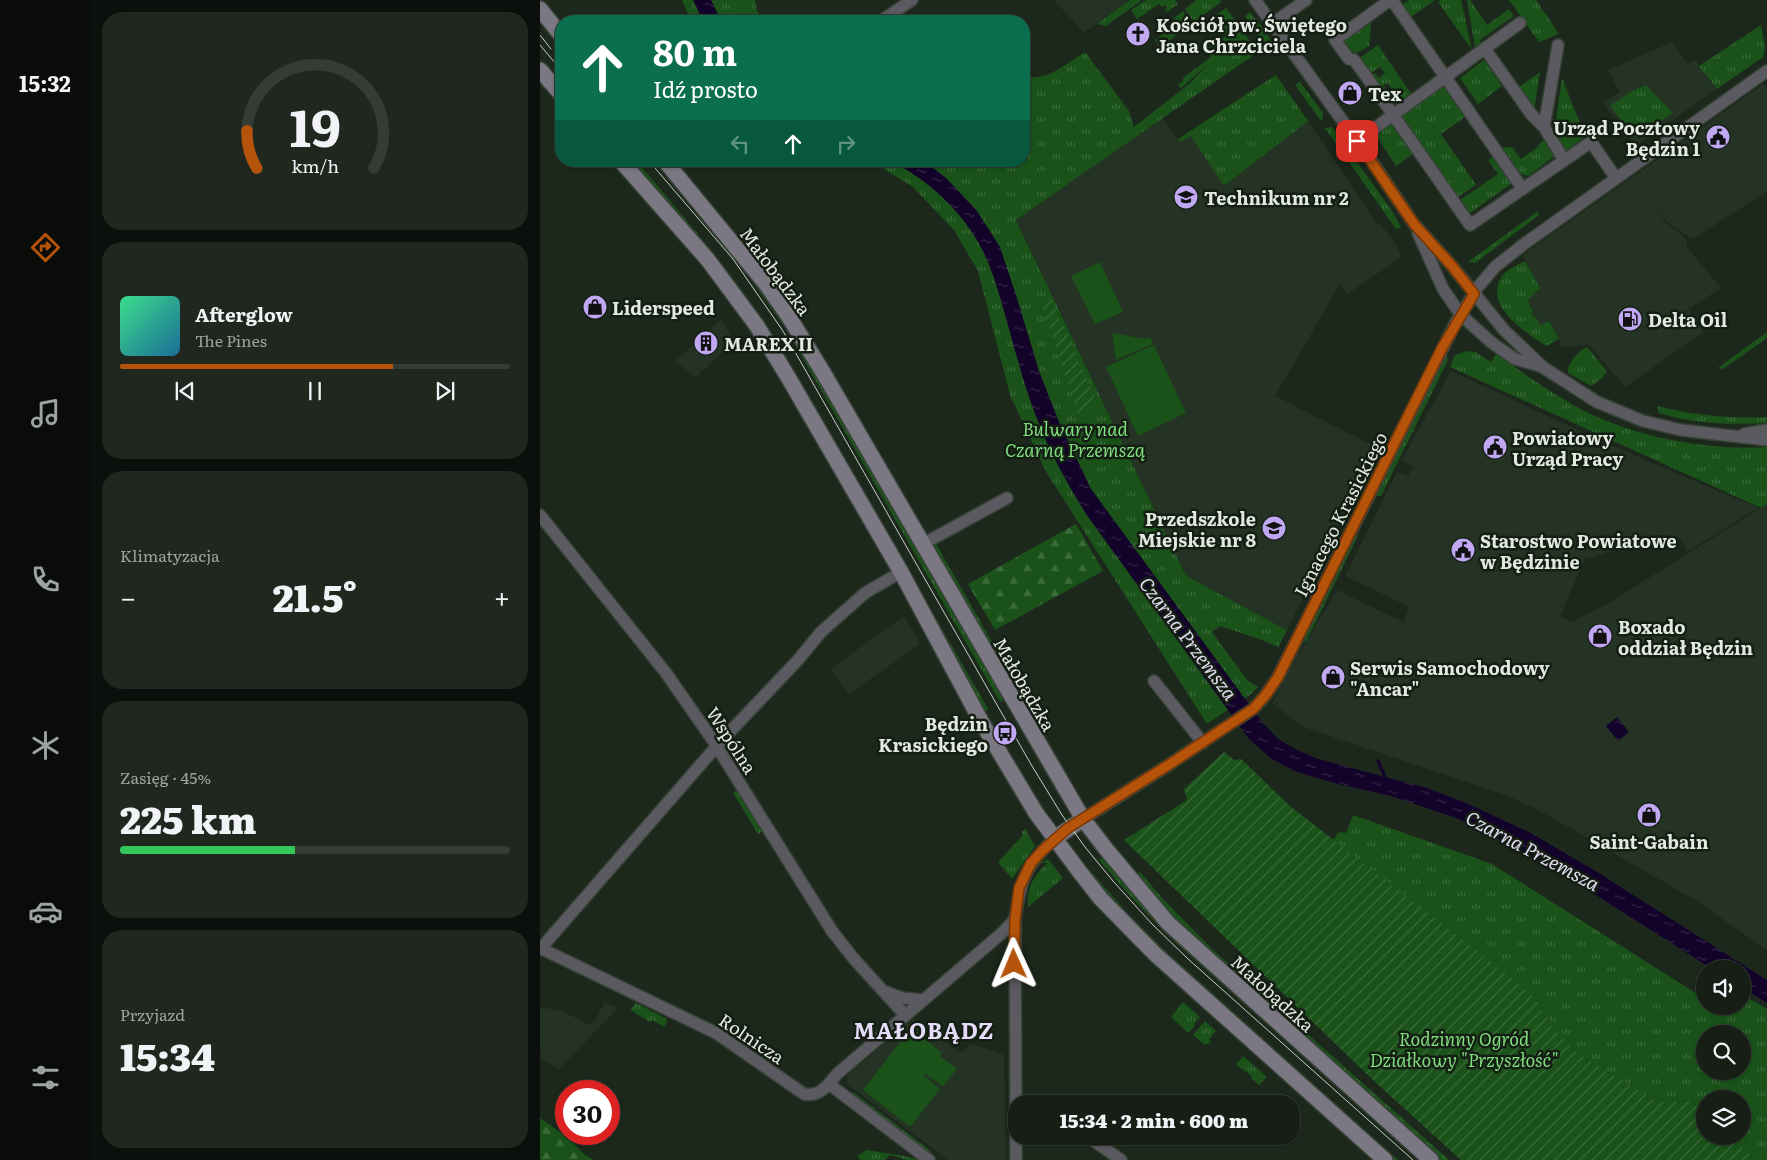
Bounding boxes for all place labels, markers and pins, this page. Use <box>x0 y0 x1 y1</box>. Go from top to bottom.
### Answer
place label: Kościół pw. Świętego Jana Chrzciciela <box>1156 11 1347 59</box>
church icon: Kościół pw. Świętego Jana Chrzciciela <box>1125 21 1151 47</box>
shop icon: Tex <box>1337 80 1363 106</box>
place label: Tex <box>1368 80 1401 107</box>
place label: Urząd Pocztowy Będzin 1 <box>1553 114 1701 162</box>
pin <box>1336 120 1378 162</box>
public building icon: Urząd Pocztowy Będzin 1 <box>1705 124 1731 150</box>
school or university icon: Technikum nr 2 <box>1173 184 1199 210</box>
place label: Technikum nr 2 <box>1204 184 1349 211</box>
shop icon: Liderspeed <box>582 294 608 320</box>
place label: Liderspeed <box>612 294 715 321</box>
fuel station icon: Delta Oil <box>1617 306 1643 332</box>
place label: Delta Oil <box>1648 306 1728 333</box>
building icon: MAREX II <box>693 330 719 356</box>
place label: MAREX II <box>724 330 813 357</box>
place label: Powiatowy Urząd Pracy <box>1512 424 1623 472</box>
public building icon: Powiatowy Urząd Pracy <box>1482 434 1508 460</box>
place label: Przedszkole Miejskie nr 8 <box>1138 505 1256 553</box>
school or university icon: Przedszkole Miejskie nr 8 <box>1261 515 1287 541</box>
place label: Starostwo Powiatowe w Będzinie <box>1480 527 1677 575</box>
public building icon: Starostwo Powiatowe w Będzinie <box>1450 537 1476 563</box>
place label: Boxado oddział Będzin <box>1618 613 1754 661</box>
shop icon: Boxado oddział Będzin <box>1587 623 1613 649</box>
place label: Serwis Samochodowy "Ancar" <box>1350 654 1550 702</box>
shop icon: Serwis Samochodowy "Ancar" <box>1320 664 1346 690</box>
place label: Będzin Krasickiego <box>878 710 988 758</box>
bus stop icon: Będzin Krasickiego <box>992 720 1018 746</box>
shop icon: Saint-Gabain <box>1636 802 1662 828</box>
place label: Saint-Gabain <box>1590 828 1709 855</box>

